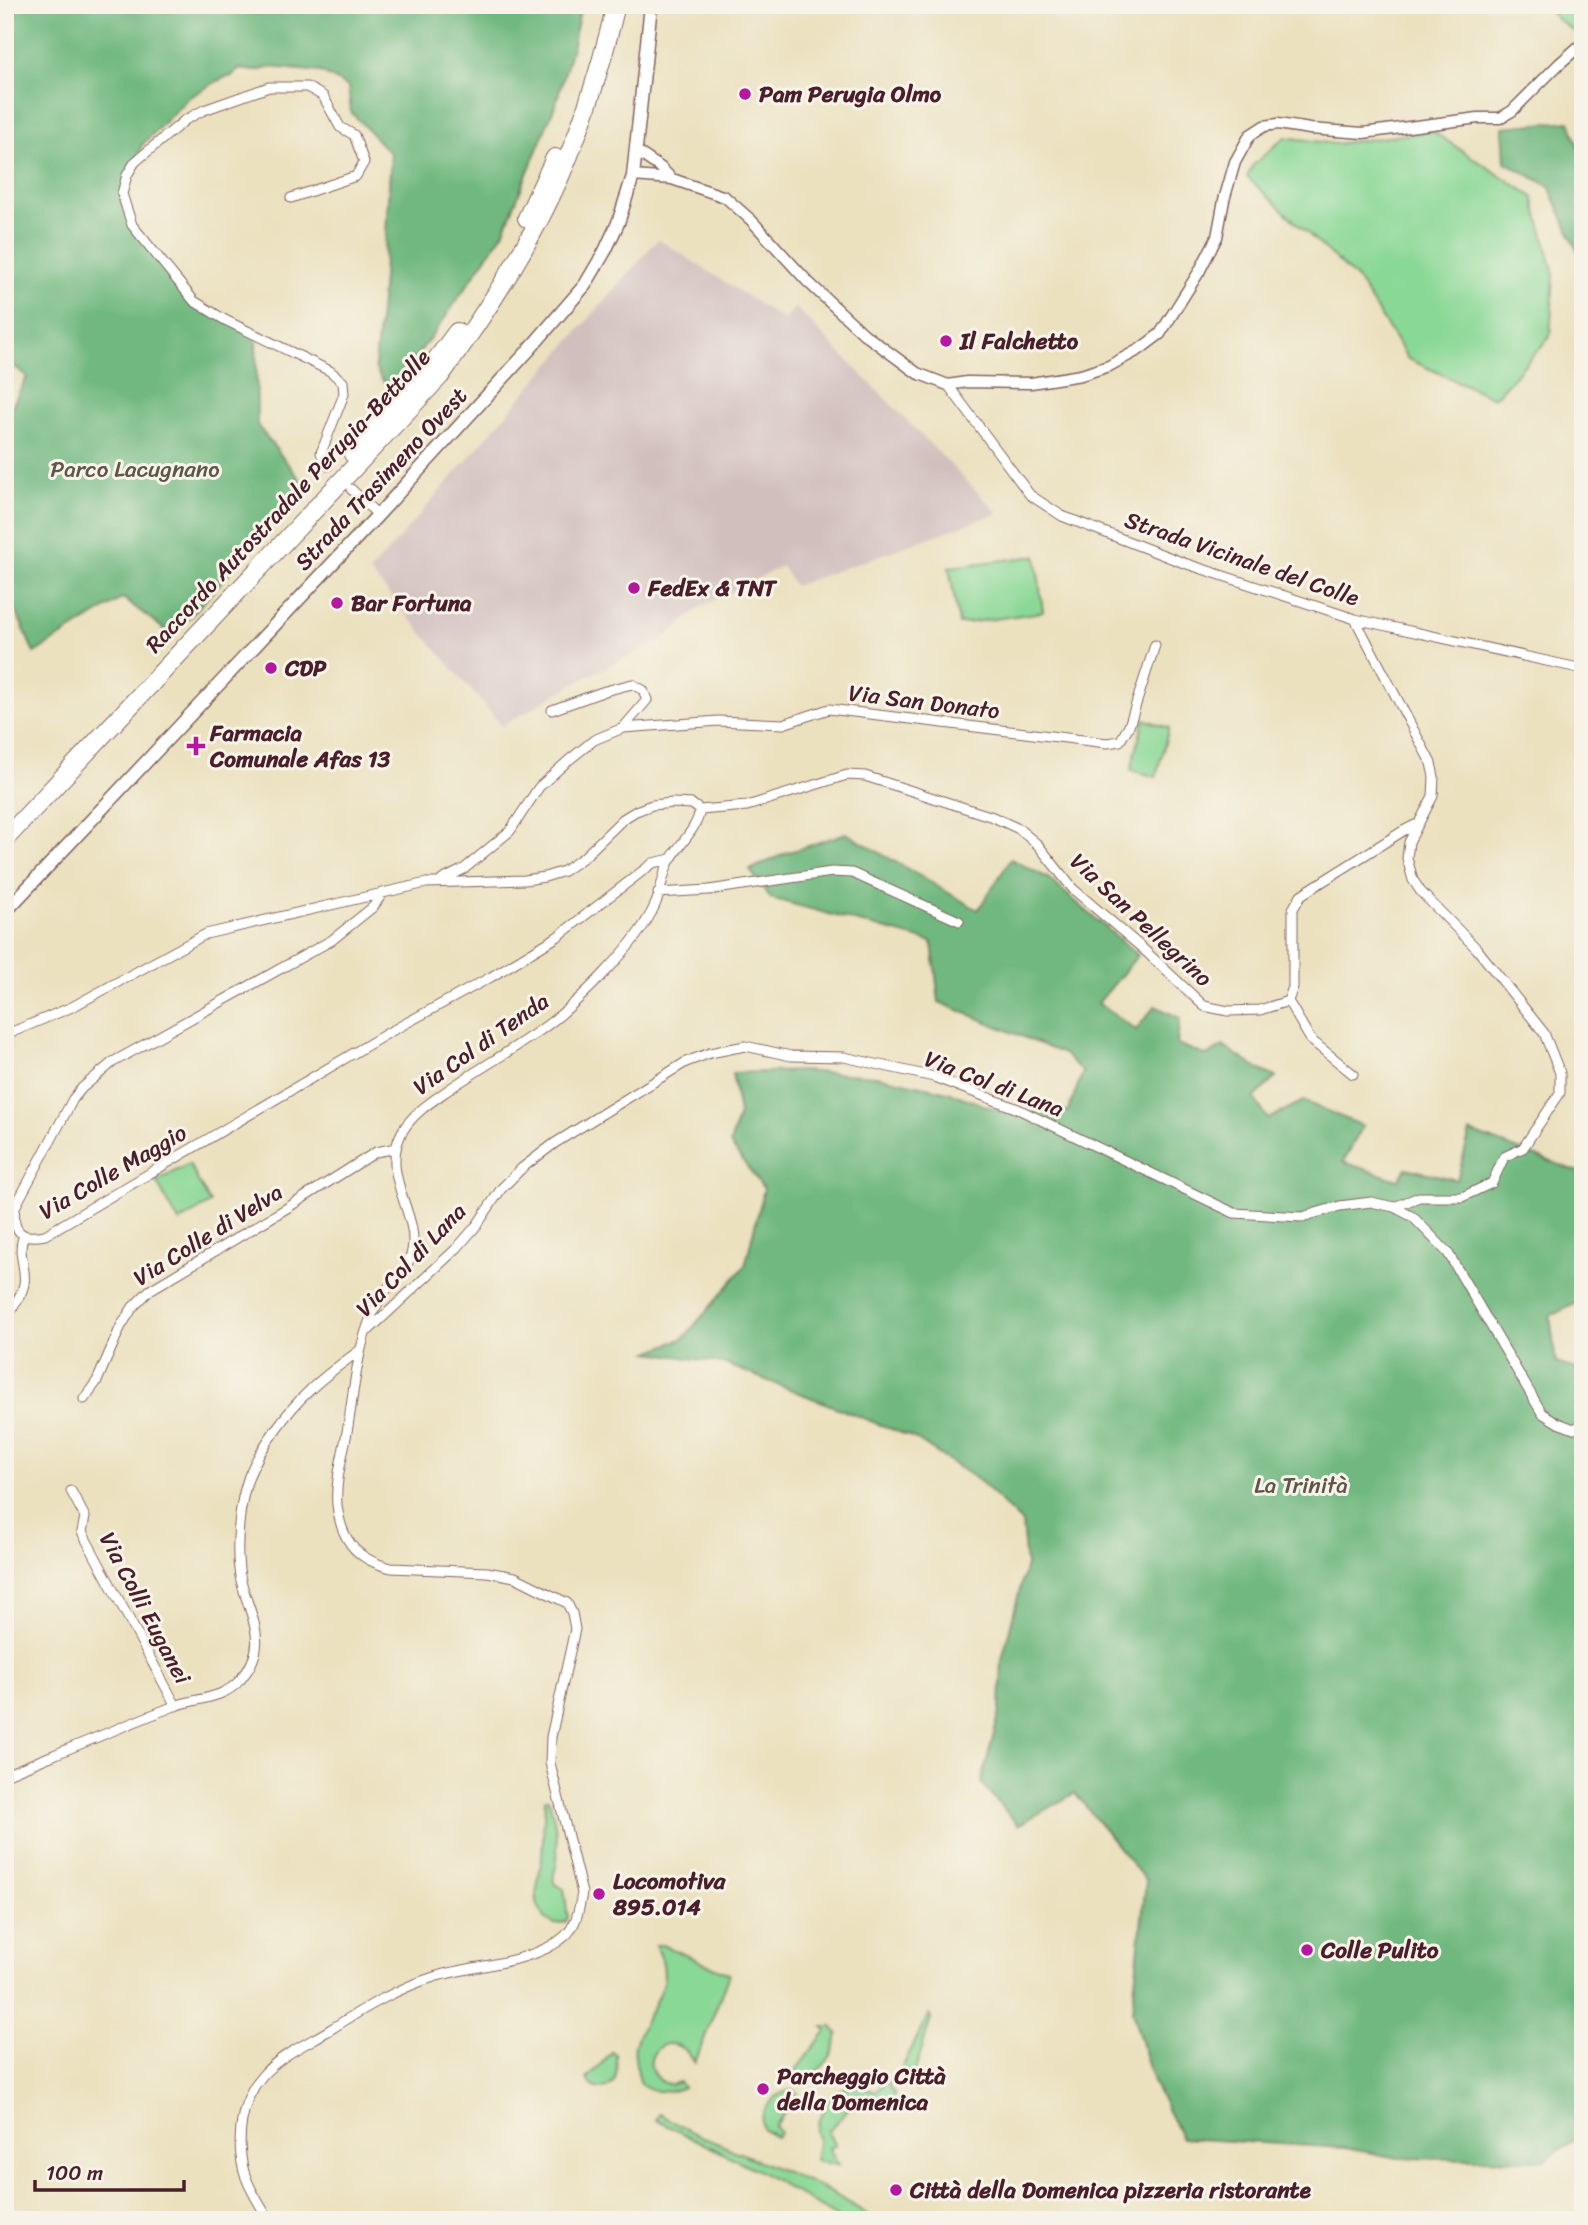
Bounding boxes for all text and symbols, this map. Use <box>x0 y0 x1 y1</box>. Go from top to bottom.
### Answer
place label: Pam Perugia Olmo <box>759 74 942 115</box>
marker: Pam Perugia Olmo <box>737 86 753 102</box>
place label: Il Falchetto <box>959 321 1079 362</box>
marker: Il Falchetto <box>938 333 954 349</box>
street label: Raccordo Autostradale Perugia-Bettolle <box>135 339 441 663</box>
street label: Strada Trasimeno Ovest <box>284 377 478 581</box>
park label: Parco Lacugnano <box>50 449 220 490</box>
street label: Strada Vicinale del Colle <box>1119 500 1365 618</box>
place label: FedEx & TNT <box>647 568 777 609</box>
marker: FedEx & TNT <box>626 580 642 596</box>
place label: Bar Fortuna <box>351 583 472 624</box>
marker: Bar Fortuna <box>329 595 345 611</box>
place label: CDP <box>284 648 327 689</box>
marker: CDP <box>263 660 279 676</box>
street label: Via San Donato <box>846 672 1002 732</box>
place label: Farmacia Comunale Afas 13 <box>209 713 391 780</box>
marker: Farmacia Comunale Afas 13 <box>188 738 204 754</box>
street label: Via San Pellegrino <box>1060 842 1222 998</box>
street label: Via Col di Tenda <box>404 981 558 1106</box>
street label: Via Col di Lana <box>918 1039 1070 1130</box>
street label: Via Colle Maggio <box>31 1113 195 1231</box>
street label: Via Colle di Velva <box>125 1172 291 1298</box>
street label: Via Col di Lana <box>345 1193 477 1327</box>
park label: La Trinità <box>1254 1465 1348 1506</box>
street label: Via Colli Euganei <box>88 1524 203 1692</box>
place label: Locomotiva 895.014 <box>612 1861 727 1928</box>
marker: Locomotiva 895.014 <box>591 1886 607 1902</box>
place label: Colle Pulito <box>1320 1930 1439 1971</box>
marker: Colle Pulito <box>1299 1942 1315 1958</box>
place label: Parcheggio Città della Domenica <box>777 2056 946 2123</box>
marker: Parcheggio Città della Domenica <box>755 2081 771 2097</box>
scale bar <box>35 2148 184 2192</box>
text: 100 m <box>46 2154 103 2192</box>
place label: Città della Domenica pizzeria ristorante <box>909 2170 1312 2211</box>
marker: Città della Domenica pizzeria ristorante <box>888 2182 904 2198</box>

